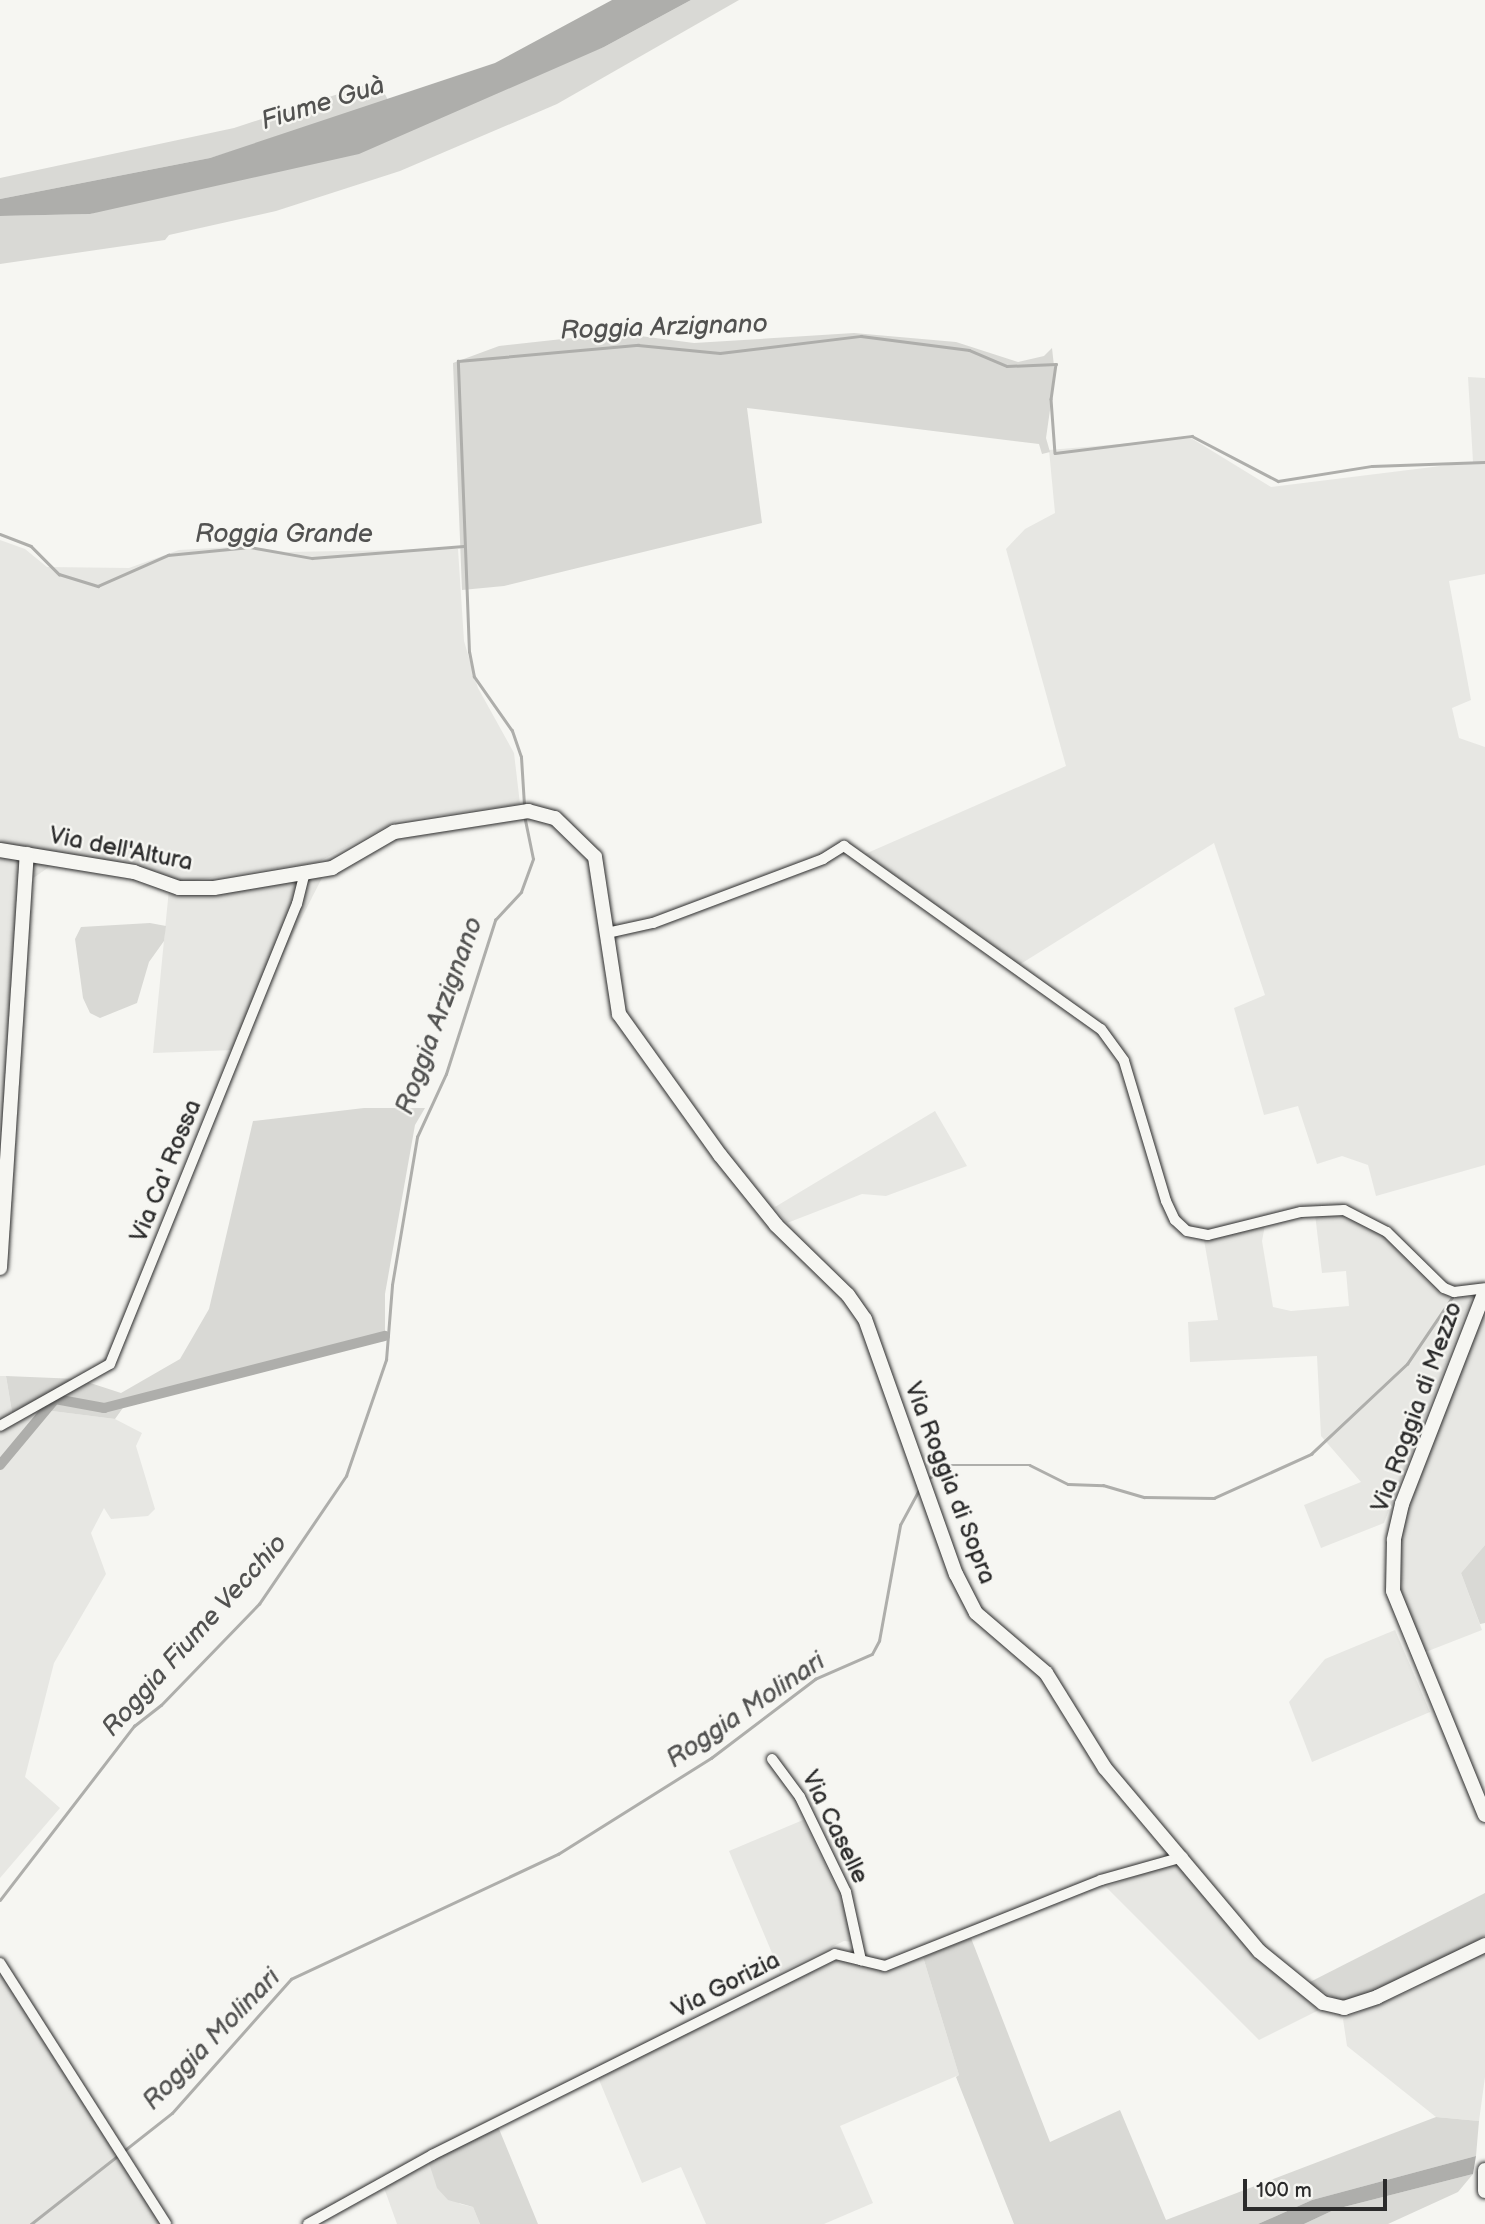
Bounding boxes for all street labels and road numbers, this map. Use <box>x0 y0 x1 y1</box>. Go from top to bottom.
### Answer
street label: Via dell'Altura <box>47 821 195 877</box>
street label: Via Ca' Rossa <box>124 1096 208 1246</box>
street label: Via Roggia di Mezzo <box>1366 1298 1468 1516</box>
street label: Via Roggia di Sopra <box>898 1378 1002 1588</box>
street label: Via Caselle <box>795 1766 875 1888</box>
street label: Via Gorizia <box>667 1946 785 2024</box>

